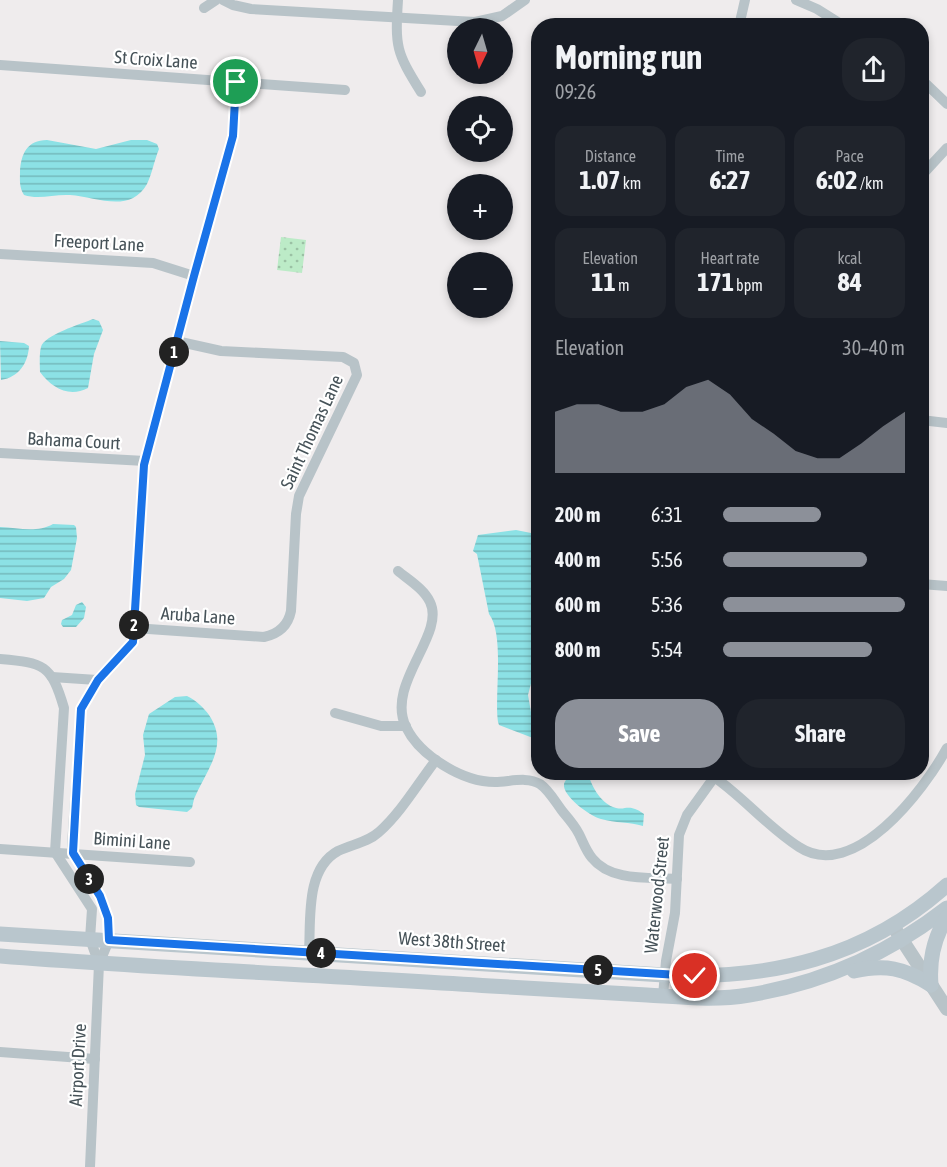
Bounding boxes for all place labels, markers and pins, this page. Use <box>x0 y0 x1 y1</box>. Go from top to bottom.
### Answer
pin <box>210 56 261 107</box>
pin: 1 <box>159 337 189 367</box>
pin: 2 <box>119 610 149 640</box>
pin: 3 <box>74 864 104 894</box>
pin: 4 <box>306 938 336 968</box>
pin <box>669 950 720 1001</box>
pin: 5 <box>583 955 613 985</box>

